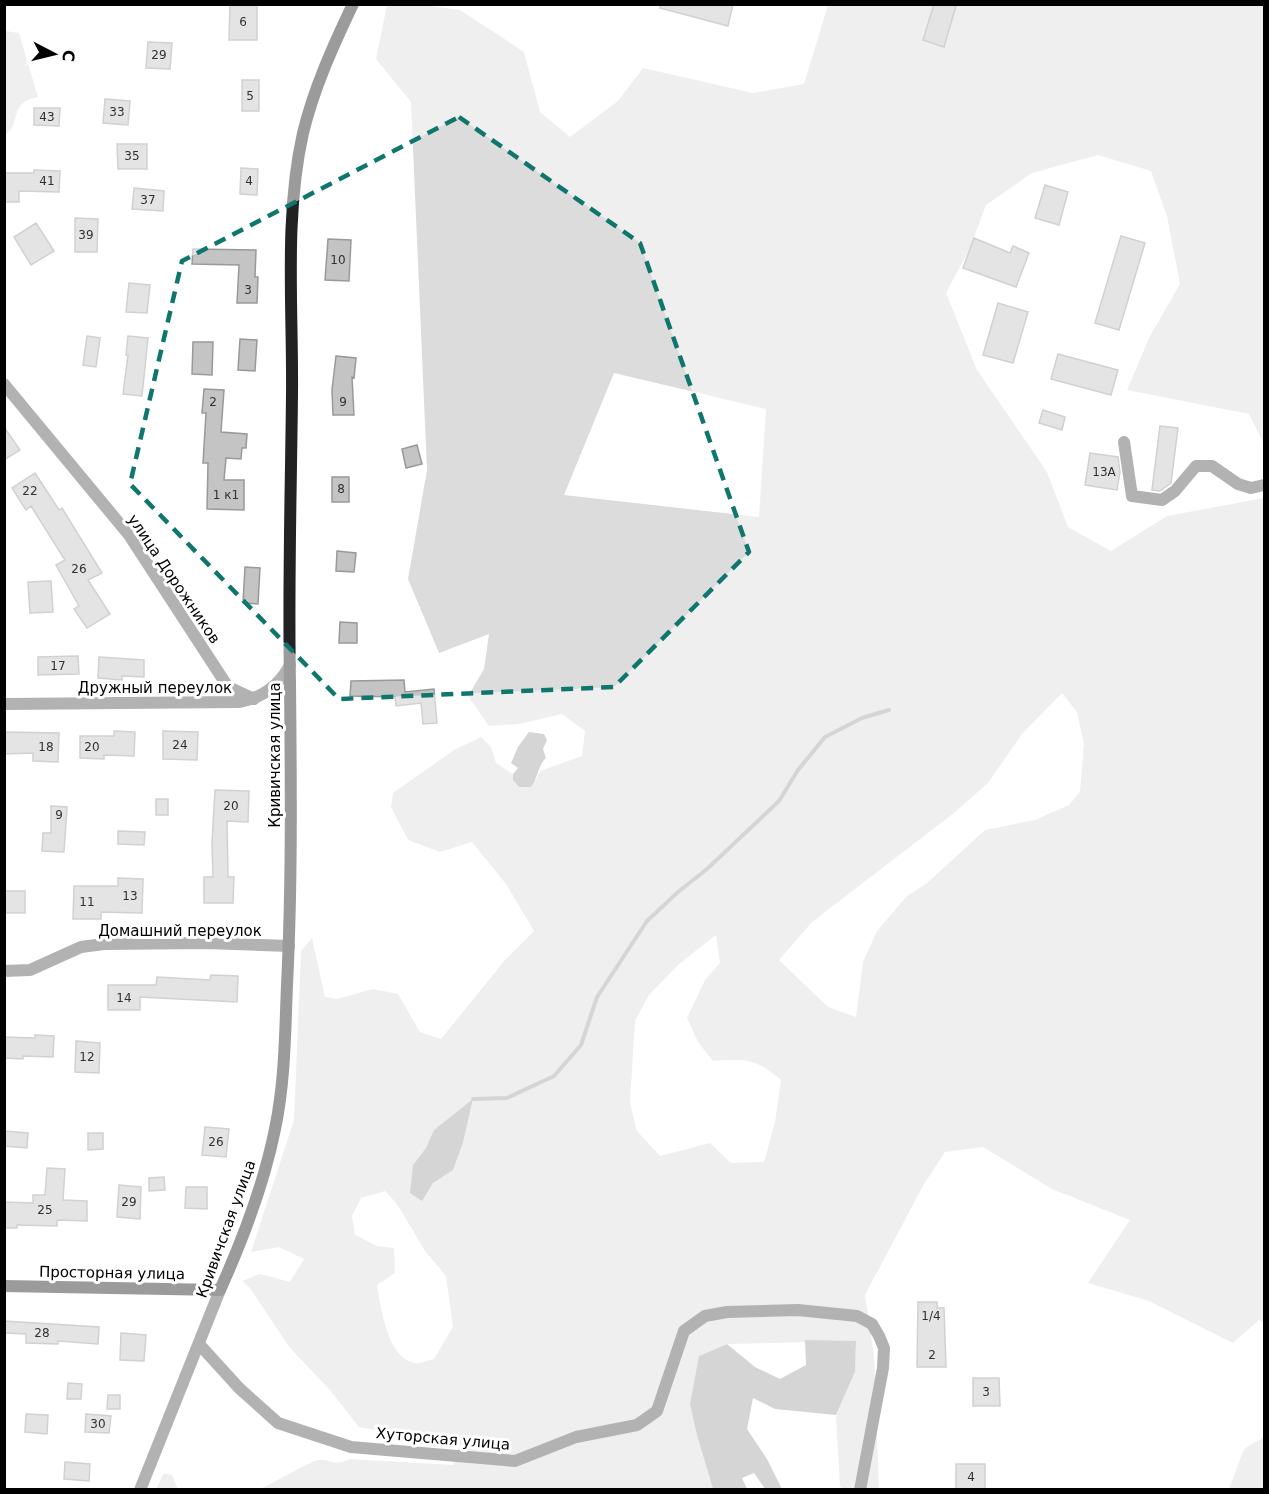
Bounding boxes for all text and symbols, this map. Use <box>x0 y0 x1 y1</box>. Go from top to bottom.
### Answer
house number: 6 <box>239 15 247 29</box>
north arrow <box>24 24 84 84</box>
house number: 29 <box>151 48 167 62</box>
text: С <box>58 49 79 63</box>
house number: 5 <box>246 89 254 103</box>
house number: 33 <box>109 105 125 119</box>
house number: 43 <box>39 110 55 124</box>
house number: 35 <box>124 149 140 163</box>
house number: 41 <box>39 174 55 188</box>
house number: 4 <box>245 174 253 188</box>
house number: 37 <box>140 193 156 207</box>
house number: 39 <box>78 228 94 242</box>
house number: 10 <box>330 253 346 267</box>
house number: 3 <box>244 283 252 297</box>
house number: 2 <box>209 395 217 409</box>
house number: 9 <box>339 395 347 409</box>
house number: 13А <box>1092 465 1117 479</box>
house number: 8 <box>337 482 345 496</box>
house number: 22 <box>22 484 38 498</box>
house number: 1 к1 <box>213 488 239 502</box>
street label: улица Дорожников <box>124 511 224 647</box>
house number: 26 <box>71 562 87 576</box>
house number: 17 <box>50 659 66 673</box>
street label: Дружный переулок <box>78 679 232 697</box>
street label: Кривичская улица <box>266 682 284 828</box>
house number: 24 <box>172 738 188 752</box>
house number: 18 <box>38 740 54 754</box>
house number: 20 <box>84 740 100 754</box>
house number: 20 <box>223 799 239 813</box>
house number: 9 <box>55 808 63 822</box>
house number: 13 <box>122 889 138 903</box>
house number: 11 <box>79 895 95 909</box>
street label: Домашний переулок <box>98 922 262 940</box>
house number: 14 <box>116 991 132 1005</box>
house number: 12 <box>79 1050 95 1064</box>
house number: 26 <box>208 1135 224 1149</box>
street label: Кривичская улица <box>193 1158 259 1300</box>
house number: 29 <box>121 1195 137 1209</box>
house number: 25 <box>37 1203 53 1217</box>
street label: Просторная улица <box>39 1263 185 1283</box>
house number: 1/4 <box>921 1309 941 1323</box>
house number: 28 <box>34 1326 50 1340</box>
house number: 2 <box>928 1348 936 1362</box>
house number: 3 <box>982 1385 990 1399</box>
house number: 30 <box>90 1417 106 1431</box>
street label: Хуторская улица <box>375 1424 511 1454</box>
house number: 4 <box>967 1470 975 1484</box>

